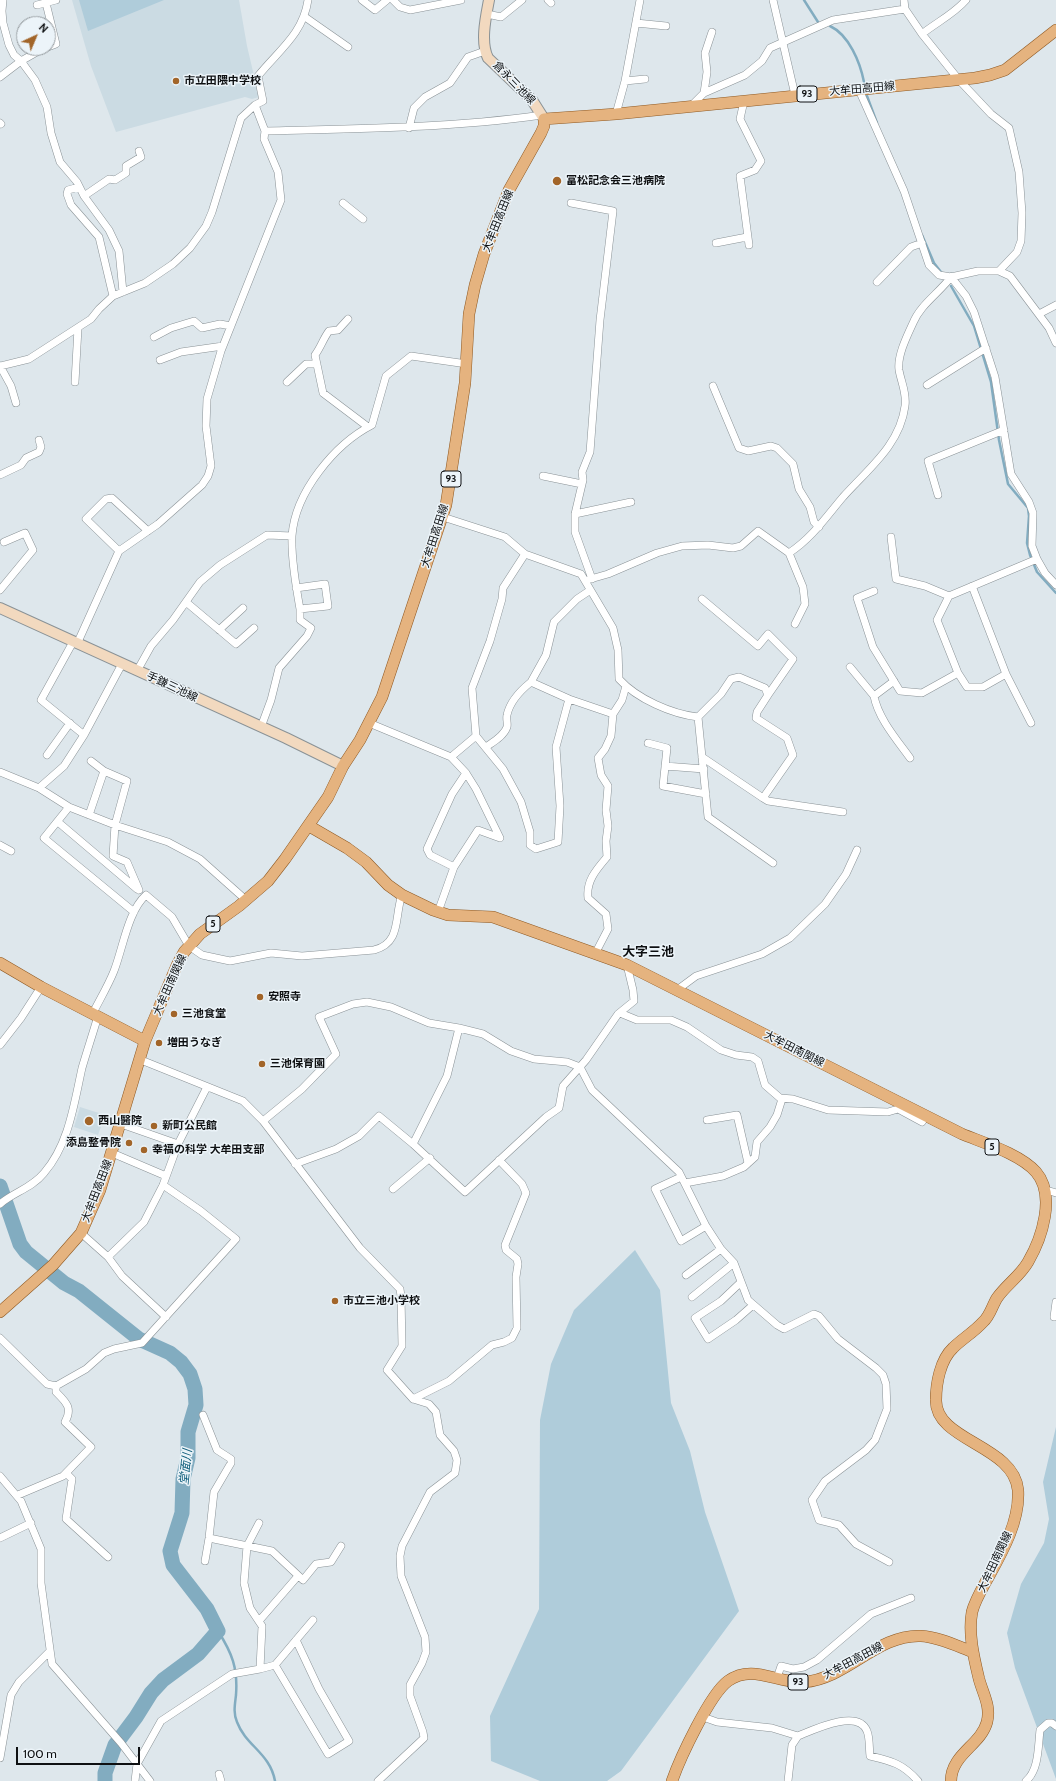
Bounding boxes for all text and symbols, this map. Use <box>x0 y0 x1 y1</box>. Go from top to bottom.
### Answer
north arrow <box>16 16 56 56</box>
text: N <box>36 20 51 36</box>
street label: 倉永三池線 <box>490 59 538 107</box>
place label: 市立田隈中学校 <box>184 74 261 88</box>
marker: 市立田隈中学校 <box>171 76 181 86</box>
street label: 大牟田高田線 <box>829 80 895 98</box>
road number: 93 <box>797 86 817 102</box>
place label: 冨松記念会三池病院 <box>566 174 665 188</box>
marker: 冨松記念会三池病院 <box>551 175 563 187</box>
street label: 大牟田高田線 <box>480 188 516 254</box>
road number: 93 <box>441 471 461 487</box>
street label: 大牟田高田線 <box>419 503 451 569</box>
street label: 手鎌三池線 <box>144 669 200 705</box>
road number: 5 <box>206 916 220 932</box>
district label: 大字三池 <box>622 944 674 960</box>
street label: 大牟田南関線 <box>151 952 189 1018</box>
place label: 安照寺 <box>268 990 301 1004</box>
marker: 安照寺 <box>255 992 265 1002</box>
place label: 三池食堂 <box>182 1007 226 1021</box>
marker: 三池食堂 <box>169 1009 179 1019</box>
street label: 大牟田南関線 <box>762 1028 826 1070</box>
place label: 増田うなぎ <box>167 1036 222 1050</box>
marker: 増田うなぎ <box>154 1038 164 1048</box>
place label: 三池保育園 <box>270 1057 325 1071</box>
marker: 三池保育園 <box>257 1059 267 1069</box>
place label: 西山醫院 <box>98 1114 142 1128</box>
marker: 西山醫院 <box>83 1115 95 1127</box>
place label: 新町公民館 <box>162 1119 217 1133</box>
marker: 新町公民館 <box>149 1121 159 1131</box>
place label: 添島整骨院 <box>66 1136 121 1150</box>
marker: 添島整骨院 <box>124 1138 134 1148</box>
road number: 5 <box>985 1139 999 1155</box>
place label: 幸福の科学 大牟田支部 <box>152 1143 264 1157</box>
marker: 幸福の科学 大牟田支部 <box>139 1145 149 1155</box>
street label: 大牟田高田線 <box>79 1158 115 1224</box>
place label: 市立三池小学校 <box>343 1294 420 1308</box>
marker: 市立三池小学校 <box>330 1296 340 1306</box>
water label: 堂面川 <box>177 1448 195 1486</box>
street label: 大牟田南関線 <box>975 1529 1015 1595</box>
street label: 大牟田高田線 <box>821 1640 885 1682</box>
road number: 93 <box>788 1674 808 1690</box>
scale bar <box>18 1739 142 1765</box>
text: 100 m <box>23 1746 57 1761</box>

